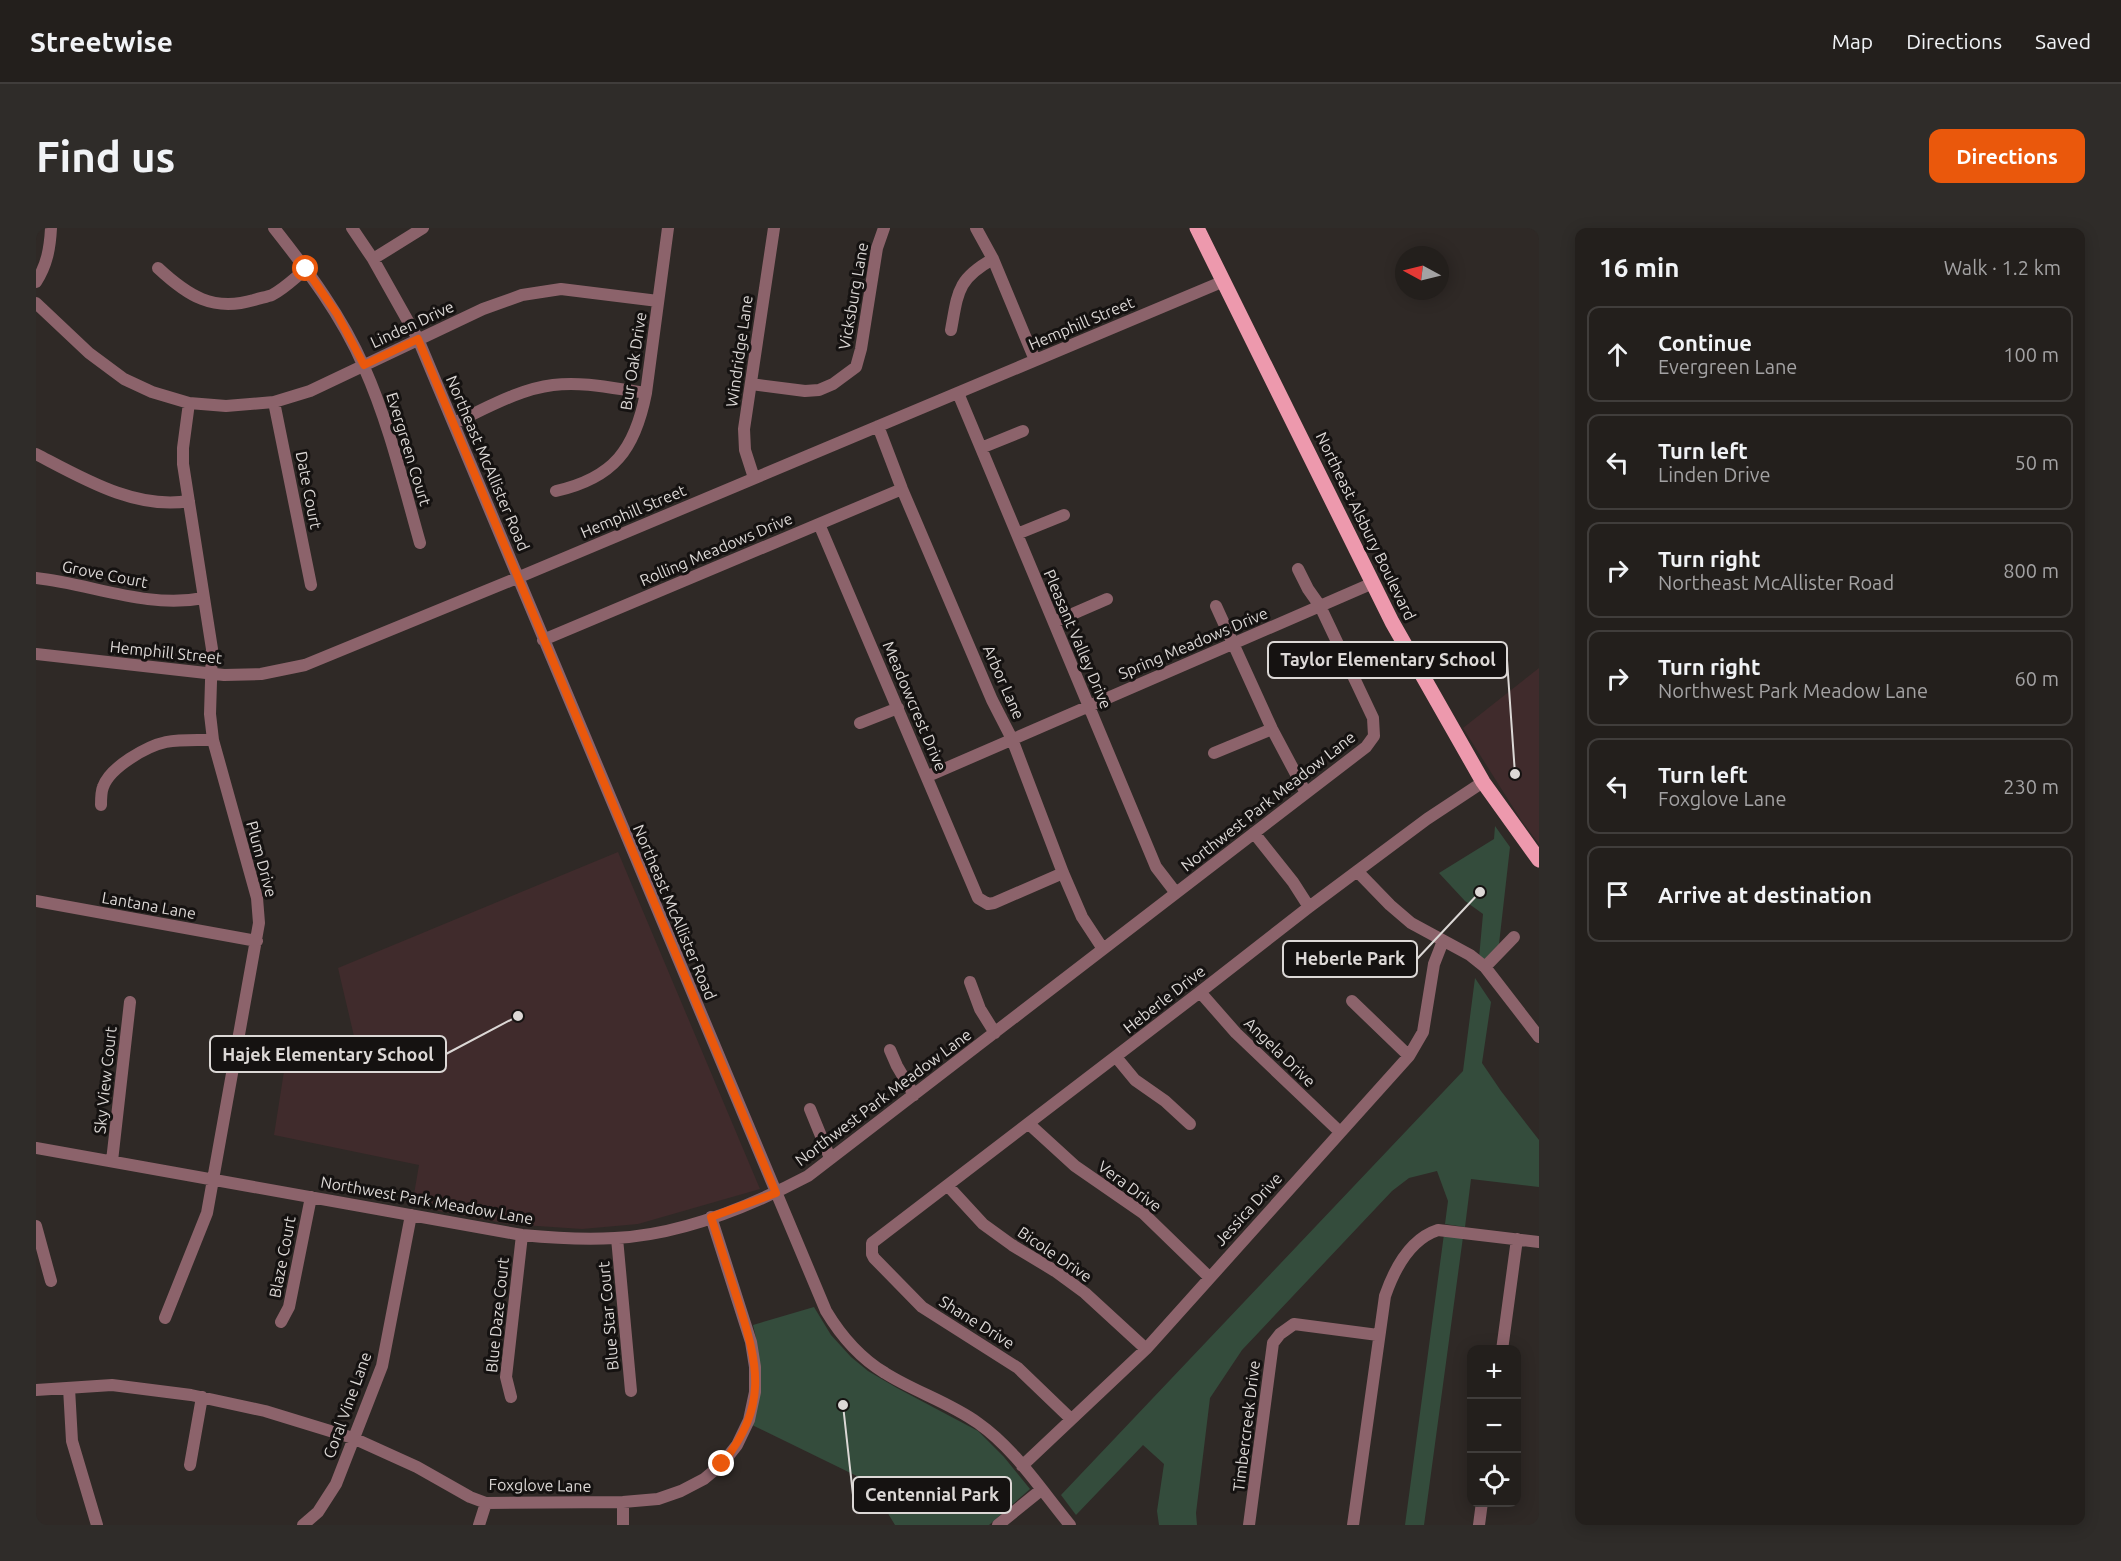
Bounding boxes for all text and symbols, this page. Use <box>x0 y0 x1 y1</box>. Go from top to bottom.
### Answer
text: Streetwise <box>30 26 173 57</box>
text: Map <box>1832 29 1873 53</box>
text: Directions <box>1906 29 2002 53</box>
text: Saved <box>2035 29 2091 53</box>
button: Directions <box>1929 129 2085 183</box>
text: Find us <box>36 133 175 180</box>
street label: Vicksburg Lane <box>835 241 871 351</box>
north arrow <box>1395 246 1449 300</box>
text: 16 min <box>1599 253 1679 282</box>
route start <box>292 255 318 281</box>
text: Walk · 1.2 km <box>1944 256 2061 279</box>
street label: Hemphill Street <box>1026 292 1137 353</box>
street label: Windridge Lane <box>722 294 756 408</box>
street label: Linden Drive <box>367 297 457 351</box>
street label: Bur Oak Drive <box>616 311 650 411</box>
text: Continue <box>1658 330 1752 355</box>
icon: ahead <box>1601 338 1634 371</box>
text: 100 m <box>2003 343 2059 366</box>
text: Evergreen Lane <box>1658 355 1797 378</box>
street label: Northeast McAllister Road <box>443 373 533 553</box>
street label: Evergreen Court <box>383 390 435 509</box>
street label: Northeast Alsbury Boulevard <box>1313 429 1419 623</box>
text: Turn left <box>1658 438 1748 463</box>
icon: left <box>1601 446 1634 479</box>
street label: Date Court <box>293 450 325 531</box>
text: 50 m <box>2015 451 2059 474</box>
text: Linden Drive <box>1658 463 1770 486</box>
street label: Hemphill Street <box>578 480 689 541</box>
street label: Rolling Meadows Drive <box>637 509 795 589</box>
text: Turn right <box>1658 546 1760 571</box>
icon: right <box>1601 554 1634 587</box>
street label: Grove Court <box>61 557 150 591</box>
text: 800 m <box>2003 559 2059 582</box>
street label: Pleasant Valley Drive <box>1040 567 1116 711</box>
text: Northeast McAllister Road <box>1658 571 1894 594</box>
street label: Spring Meadows Drive <box>1116 603 1270 683</box>
street label: Hemphill Street <box>109 637 224 667</box>
street label: Meadowcrest Drive <box>880 638 950 774</box>
street label: Arbor Lane <box>980 642 1028 722</box>
callout: Taylor Elementary School <box>1268 642 1507 678</box>
text: Taylor Elementary School <box>1280 649 1496 669</box>
text: Turn right <box>1658 654 1760 679</box>
icon: right <box>1601 662 1634 695</box>
text: 60 m <box>2015 667 2059 690</box>
text: Northwest Park Meadow Lane <box>1658 679 1928 702</box>
street label: Northwest Park Meadow Lane <box>1177 727 1359 875</box>
text: Turn left <box>1658 762 1748 787</box>
icon: left <box>1601 770 1634 803</box>
text: 230 m <box>2003 775 2059 798</box>
text: Foxglove Lane <box>1658 787 1787 810</box>
street label: Plum Drive <box>243 819 281 899</box>
street label: Northeast McAllister Road <box>630 822 720 1002</box>
icon: arrive <box>1601 878 1634 911</box>
text: Arrive at destination <box>1658 882 1872 907</box>
street label: Lantana Lane <box>100 888 198 922</box>
callout: Heberle Park <box>1283 941 1417 977</box>
text: Heberle Park <box>1295 948 1405 968</box>
street label: Heberle Drive <box>1120 962 1208 1036</box>
street label: Angela Drive <box>1241 1014 1319 1090</box>
street label: Sky View Court <box>90 1025 120 1135</box>
street label: Northwest Park Meadow Lane <box>791 1025 975 1169</box>
callout: Hajek Elementary School <box>210 1036 446 1072</box>
text: Hajek Elementary School <box>222 1044 434 1064</box>
street label: Vera Drive <box>1095 1157 1165 1215</box>
street label: Jessica Drive <box>1211 1169 1285 1249</box>
street label: Northwest Park Meadow Lane <box>319 1172 535 1228</box>
street label: Blaze Court <box>265 1214 299 1299</box>
street label: Bicole Drive <box>1015 1223 1095 1285</box>
street label: Blue Daze Court <box>482 1256 512 1374</box>
street label: Blue Star Court <box>594 1260 622 1371</box>
street label: Shane Drive <box>936 1292 1018 1352</box>
map controls <box>1467 1345 1521 1507</box>
button: + <box>1467 1345 1521 1399</box>
street label: Coral Vine Lane <box>319 1349 375 1461</box>
street label: Timbercreek Drive <box>1229 1359 1263 1493</box>
button: − <box>1467 1399 1521 1453</box>
route end <box>708 1450 734 1476</box>
button: locate <box>1467 1453 1521 1507</box>
street label: Foxglove Lane <box>488 1475 592 1495</box>
callout: Centennial Park <box>853 1477 1011 1513</box>
text: Centennial Park <box>865 1484 999 1504</box>

